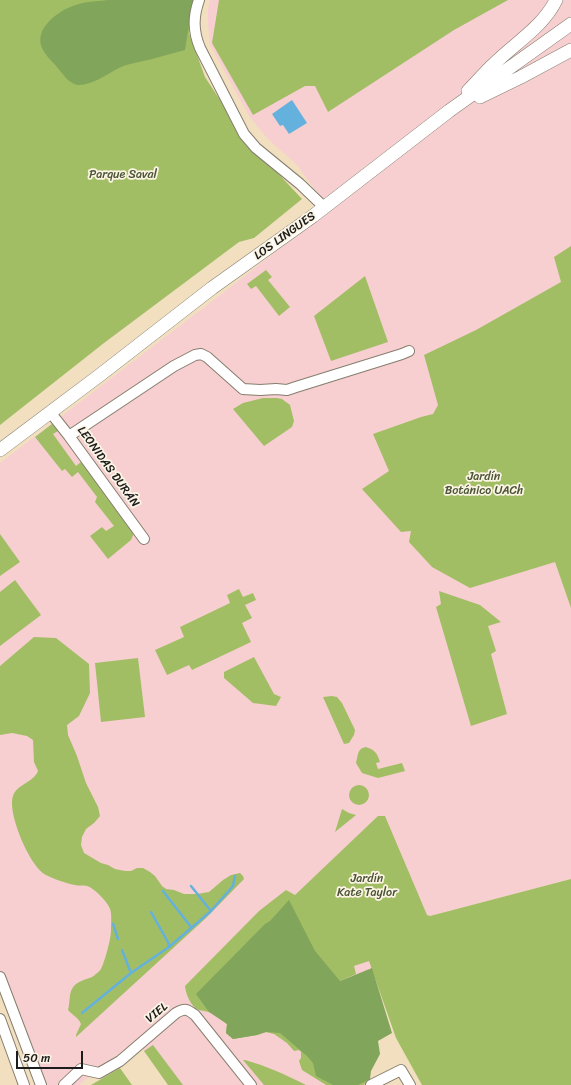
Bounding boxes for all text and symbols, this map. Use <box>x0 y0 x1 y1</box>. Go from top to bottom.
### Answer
park label: Parque Saval <box>89 168 157 182</box>
street label: LOS LINGUES <box>252 209 318 263</box>
street label: LEONIDAS DURÁN <box>74 424 142 510</box>
park label: Jardín Botánico UACh <box>445 470 523 498</box>
park label: Jardín Kate Taylor <box>337 872 397 900</box>
street label: VIEL <box>143 1000 171 1026</box>
scale bar <box>18 1043 85 1069</box>
text: 50 m <box>23 1047 50 1069</box>

